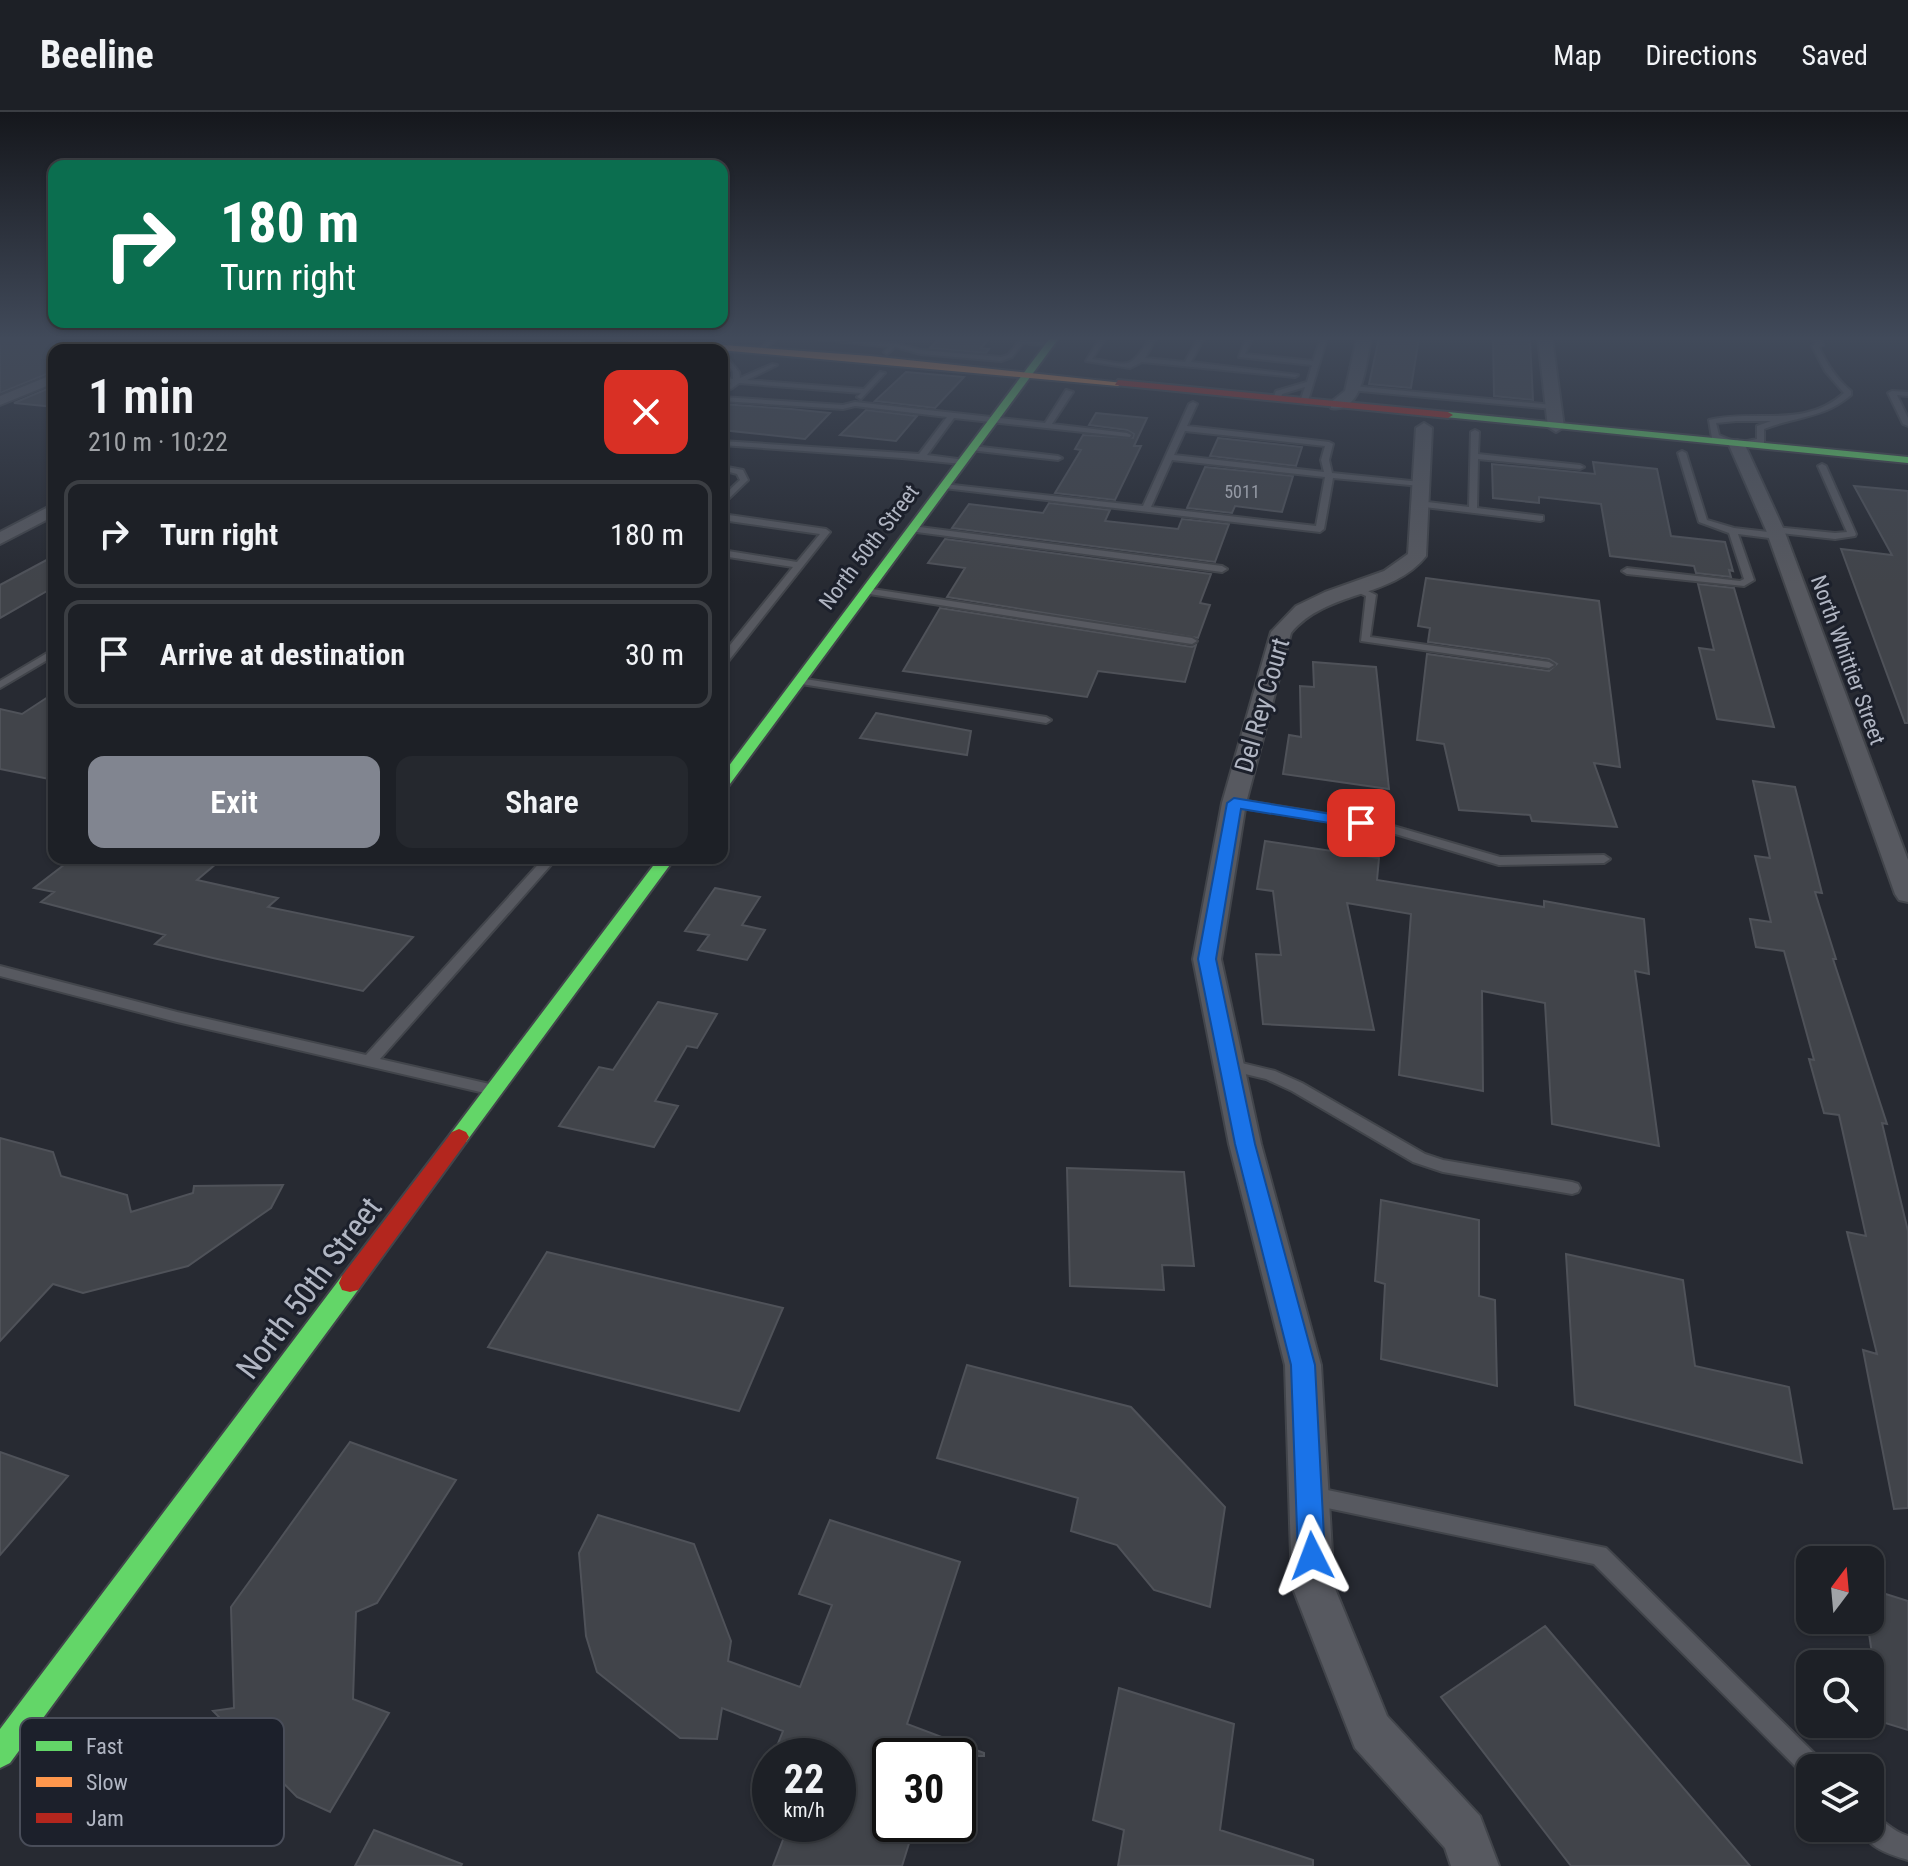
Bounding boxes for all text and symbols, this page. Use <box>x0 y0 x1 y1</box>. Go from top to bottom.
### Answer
text: Beeline <box>40 33 154 77</box>
text: Map <box>1553 39 1602 72</box>
text: Directions <box>1646 39 1757 72</box>
text: Saved <box>1801 39 1868 72</box>
text: 180 m <box>220 190 359 256</box>
icon: right <box>88 192 192 296</box>
text: Turn right <box>220 257 356 299</box>
text: 1 min <box>88 368 194 425</box>
button: close <box>604 370 688 454</box>
text: 210 m · 10:22 <box>88 427 228 457</box>
street label: North 50th Street <box>814 480 924 614</box>
house number: 5011 <box>1224 481 1260 502</box>
icon: right <box>92 512 136 556</box>
text: Turn right <box>160 517 278 552</box>
text: 180 m <box>610 517 684 552</box>
street label: North Whittier Street <box>1806 572 1890 748</box>
icon: arrive <box>92 632 136 676</box>
street label: Del Rey Court <box>1229 634 1295 776</box>
text: Arrive at destination <box>160 637 405 672</box>
text: 30 m <box>625 637 684 672</box>
button: Exit <box>88 756 380 848</box>
button: Share <box>396 756 688 848</box>
pin <box>1327 789 1395 857</box>
icon: arrive <box>1339 801 1383 845</box>
street label: North 50th Street <box>228 1190 390 1386</box>
position arrow <box>1270 1514 1354 1598</box>
north arrow <box>1796 1546 1884 1634</box>
map controls <box>1796 1546 1884 1842</box>
button: search <box>1796 1650 1884 1738</box>
legend <box>20 1718 284 1846</box>
text: Fast <box>86 1734 123 1759</box>
speed limit sign: 30 <box>872 1738 976 1842</box>
button: layers <box>1796 1754 1884 1842</box>
text: 22 <box>784 1756 824 1803</box>
text: Slow <box>86 1770 128 1795</box>
text: km/h <box>783 1798 825 1822</box>
text: Jam <box>86 1806 124 1831</box>

